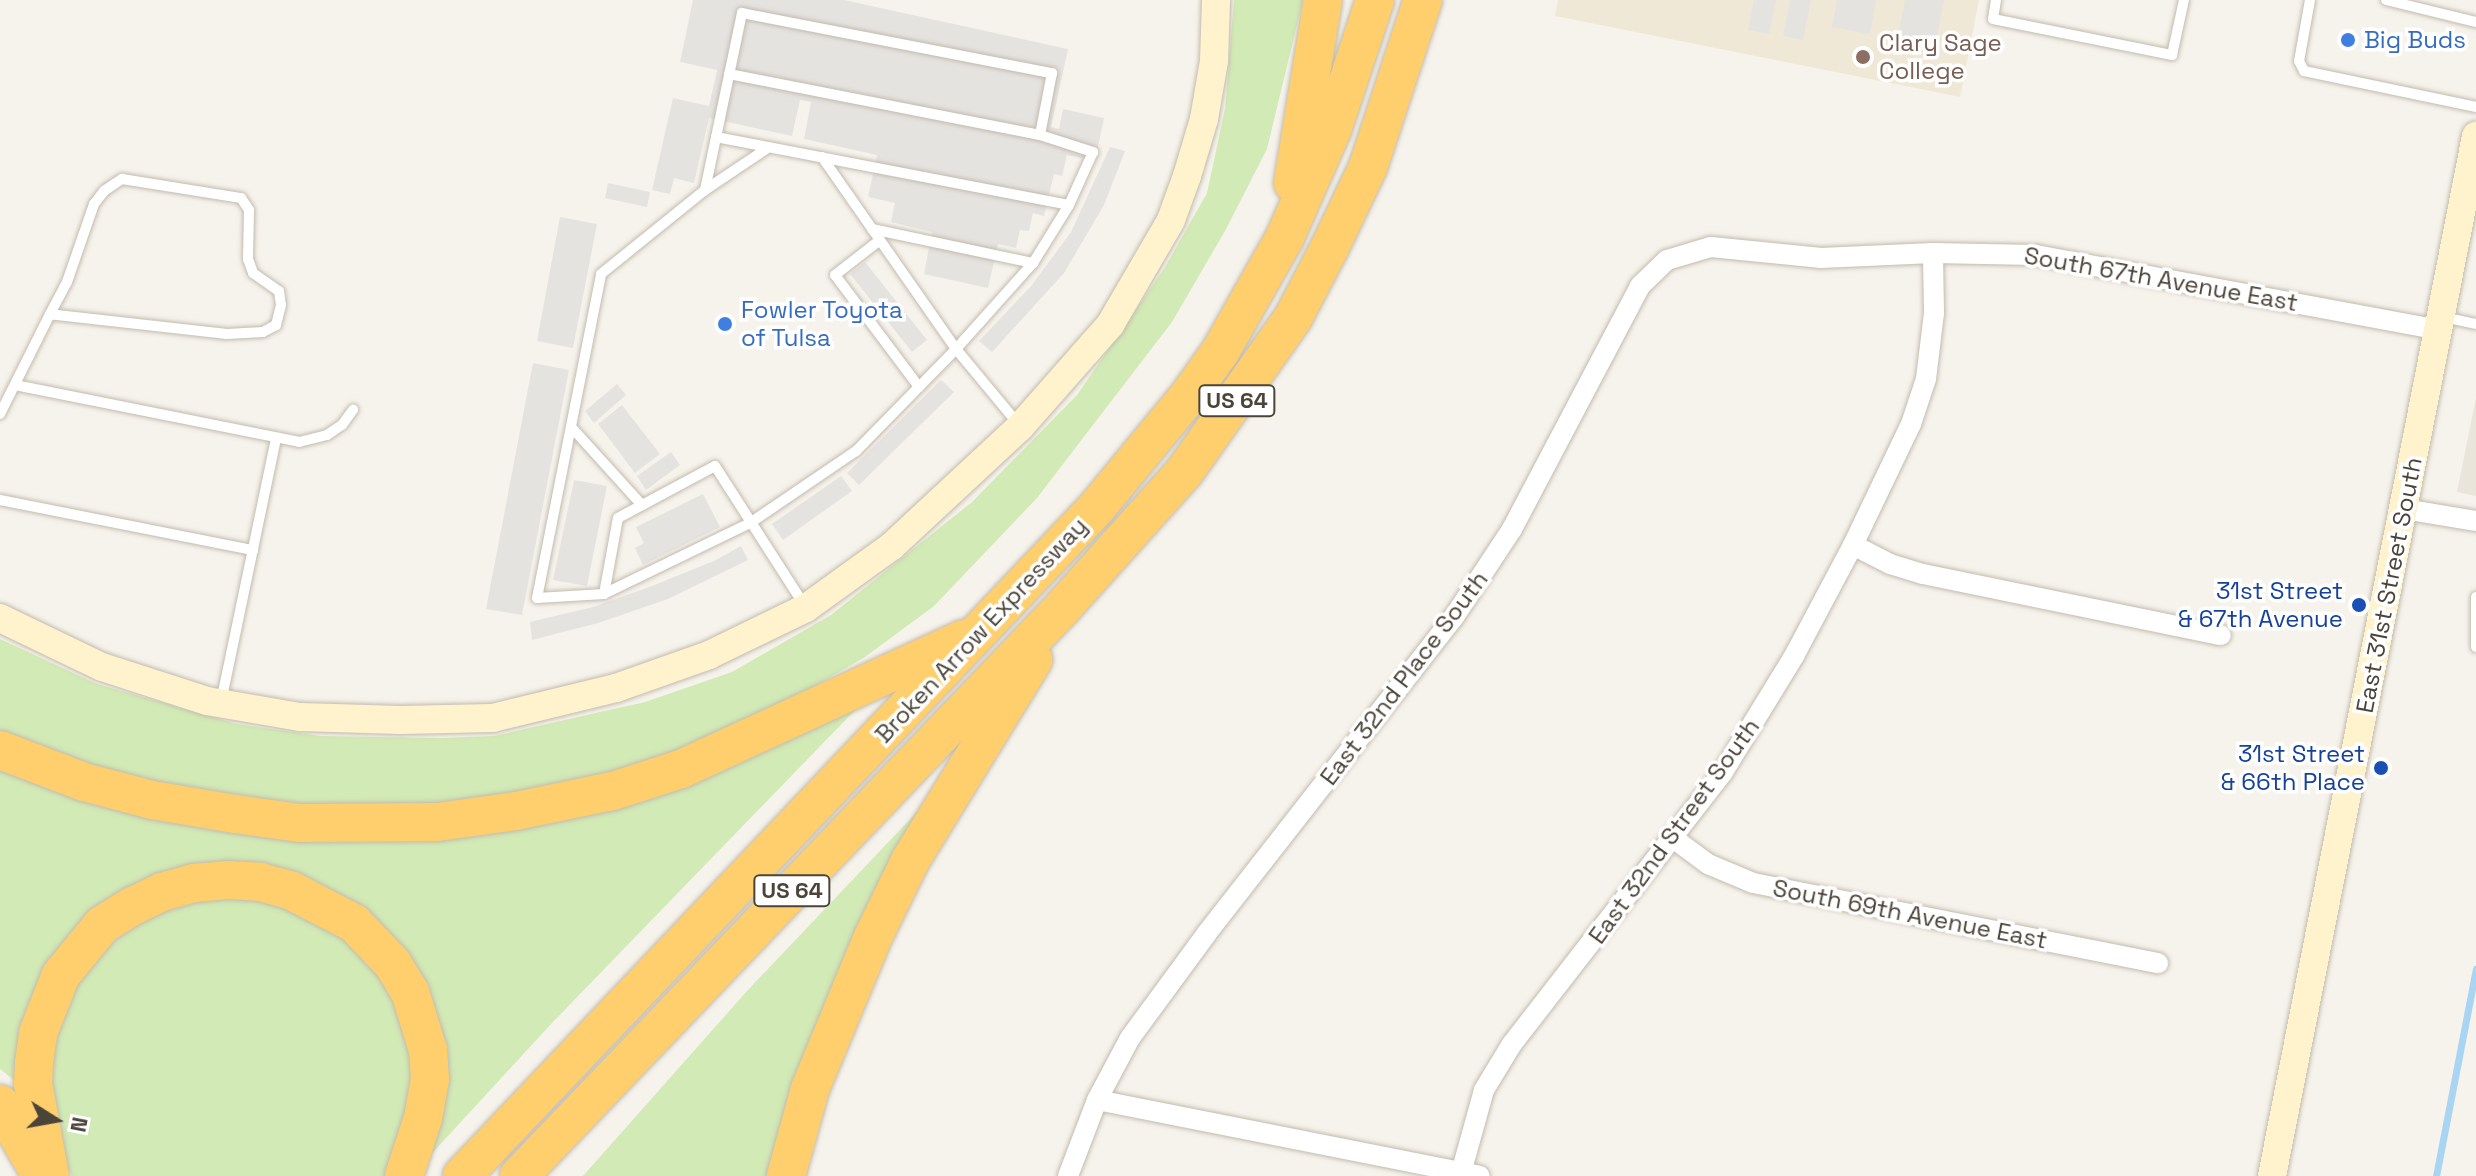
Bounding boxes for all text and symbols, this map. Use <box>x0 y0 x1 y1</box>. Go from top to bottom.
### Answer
place label: Big Buds <box>2364 26 2466 54</box>
place label: Clary Sage College <box>1879 29 2002 85</box>
marker: Big Buds <box>2339 31 2357 49</box>
marker: Clary Sage College <box>1854 48 1872 66</box>
street label: South 67th Avenue East <box>2022 241 2300 317</box>
place label: Fowler Toyota of Tulsa <box>741 296 903 352</box>
marker: Fowler Toyota of Tulsa <box>716 315 734 333</box>
road number: US 64 <box>1197 383 1277 419</box>
street label: East 31st Street South <box>2350 455 2428 715</box>
street label: Broken Arrow Expressway <box>869 511 1093 749</box>
street label: East 32nd Place South <box>1314 565 1494 791</box>
place label: 31st Street & 67th Avenue <box>2178 577 2343 633</box>
marker: 31st Street & 67th Avenue <box>2350 596 2368 614</box>
street label: East 32nd Street South <box>1583 713 1765 949</box>
place label: 31st Street & 66th Place <box>2221 740 2365 796</box>
marker: 31st Street & 66th Place <box>2372 759 2390 777</box>
road number: US 64 <box>752 873 832 909</box>
street label: South 69th Avenue East <box>1770 873 2050 955</box>
north arrow <box>16 1080 96 1160</box>
text: N <box>64 1115 95 1134</box>

